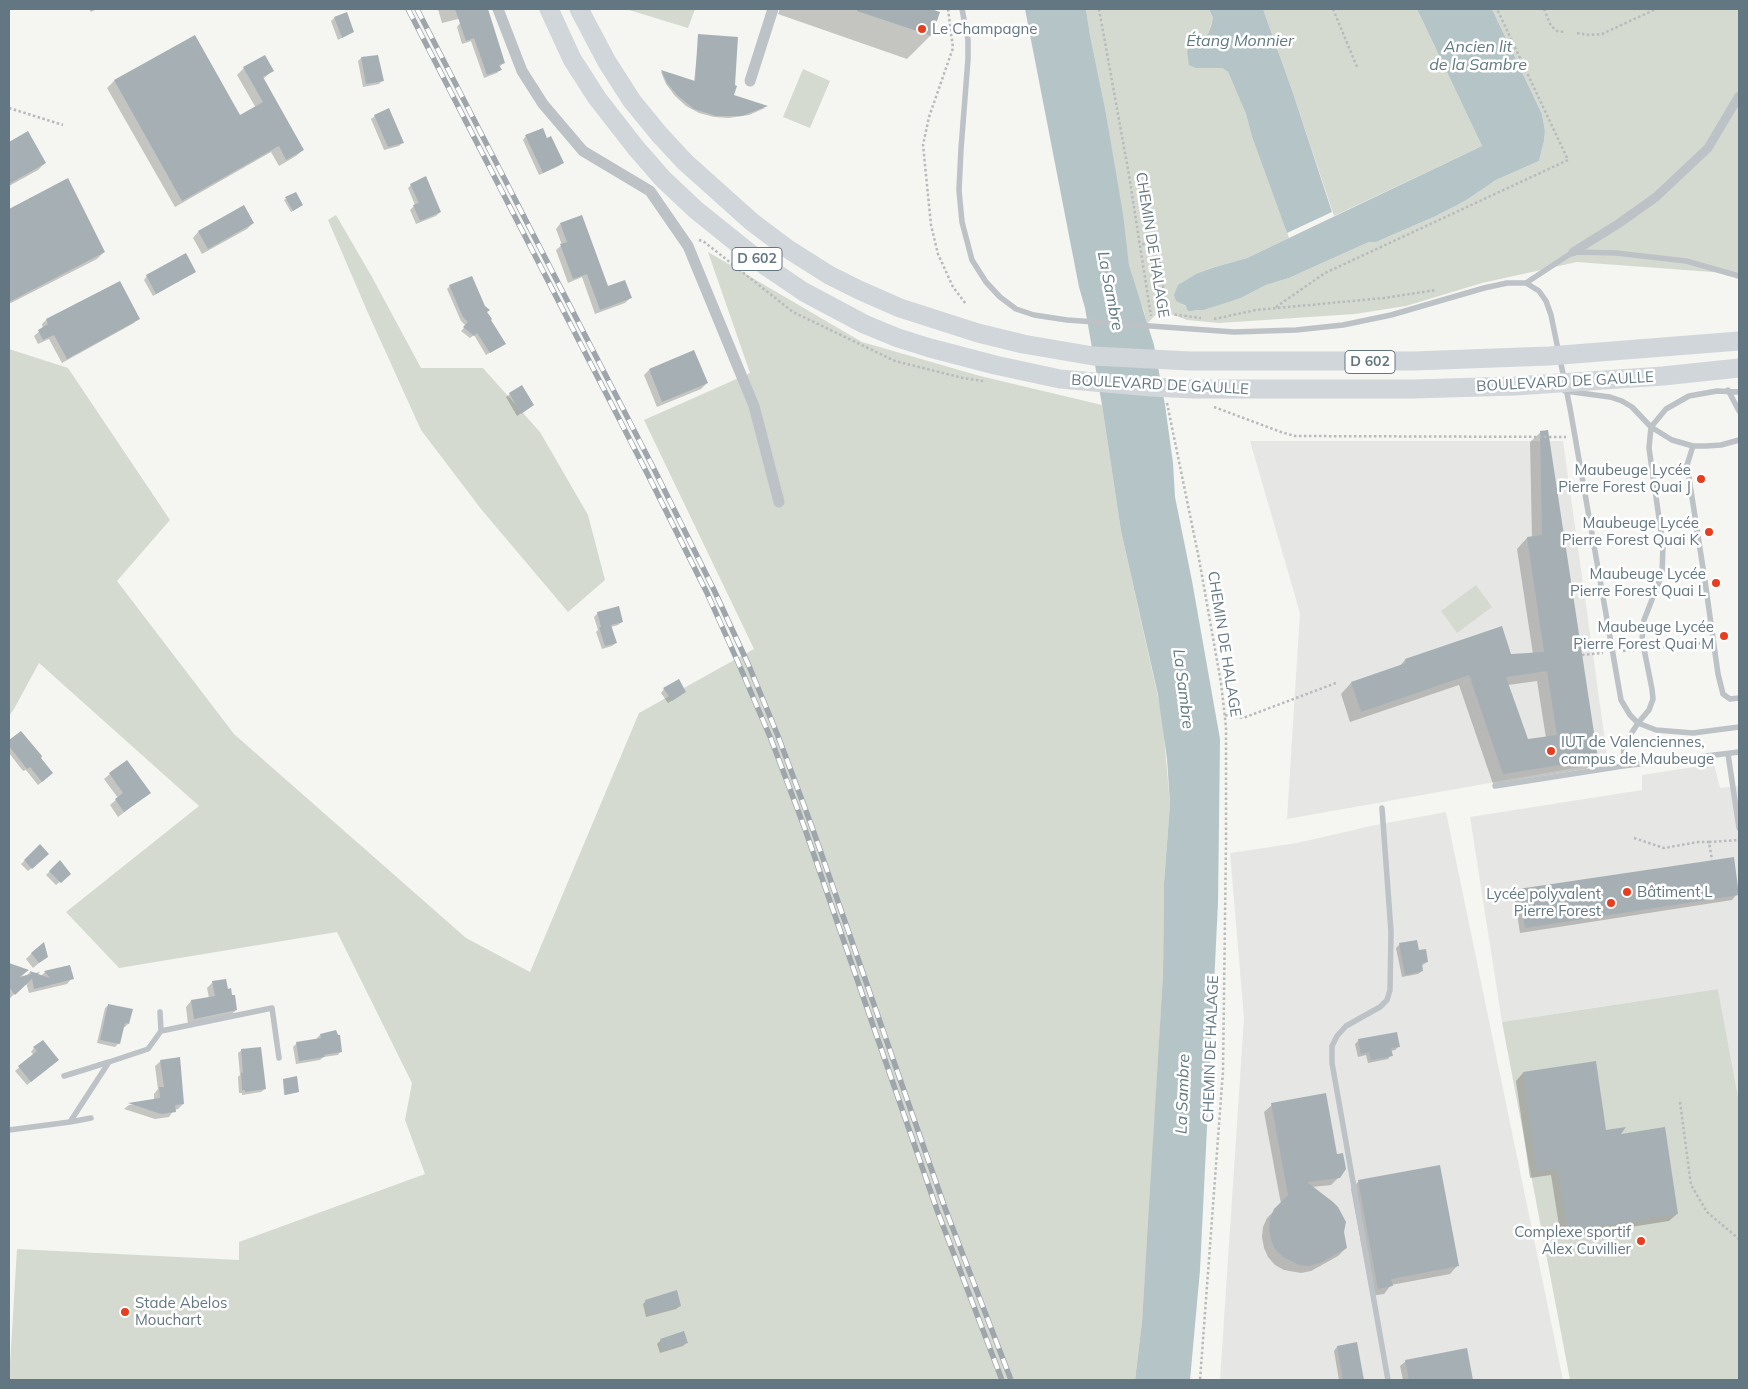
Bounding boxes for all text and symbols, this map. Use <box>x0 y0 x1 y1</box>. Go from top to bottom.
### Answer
place label: Le Champagne <box>932 20 1037 38</box>
marker: Le Champagne <box>916 23 928 35</box>
water label: Étang Monnier <box>1186 31 1294 51</box>
water label: Ancien lit de la Sambre <box>1429 37 1527 75</box>
street label: CHEMIN DE HALAGE <box>1132 171 1172 319</box>
road number: D 602 <box>732 248 782 270</box>
water label: La Sambre <box>1093 250 1127 332</box>
road number: D 602 <box>1345 351 1395 374</box>
street label: BOULEVARD DE GAULLE <box>1476 368 1654 396</box>
street label: BOULEVARD DE GAULLE <box>1071 371 1249 399</box>
place label: Maubeuge Lycée Pierre Forest Quai J <box>1558 461 1691 496</box>
marker: Maubeuge Lycée Pierre Forest Quai J <box>1695 473 1707 485</box>
place label: Maubeuge Lycée Pierre Forest Quai K <box>1562 514 1699 549</box>
marker: Maubeuge Lycée Pierre Forest Quai K <box>1703 526 1715 538</box>
place label: Maubeuge Lycée Pierre Forest Quai L <box>1570 565 1706 600</box>
street label: CHEMIN DE HALAGE <box>1204 570 1244 718</box>
marker: Maubeuge Lycée Pierre Forest Quai L <box>1710 577 1722 589</box>
place label: Maubeuge Lycée Pierre Forest Quai M <box>1573 618 1714 653</box>
marker: Maubeuge Lycée Pierre Forest Quai M <box>1718 630 1730 642</box>
water label: La Sambre <box>1169 648 1197 730</box>
place label: IUT de Valenciennes, campus de Maubeuge <box>1561 733 1714 768</box>
marker: IUT de Valenciennes, campus de Maubeuge <box>1545 745 1557 757</box>
place label: Bâtiment L <box>1637 883 1712 901</box>
place label: Lycée polyvalent Pierre Forest <box>1486 885 1601 920</box>
marker: Bâtiment L <box>1621 886 1633 898</box>
marker: Lycée polyvalent Pierre Forest <box>1605 897 1617 909</box>
street label: CHEMIN DE HALAGE <box>1199 975 1223 1123</box>
water label: La Sambre <box>1172 1054 1194 1134</box>
place label: Complexe sportif Alex Cuvillier <box>1514 1223 1631 1258</box>
marker: Complexe sportif Alex Cuvillier <box>1635 1235 1647 1247</box>
place label: Stade Abelos Mouchart <box>135 1294 227 1329</box>
marker: Stade Abelos Mouchart <box>119 1306 131 1318</box>

